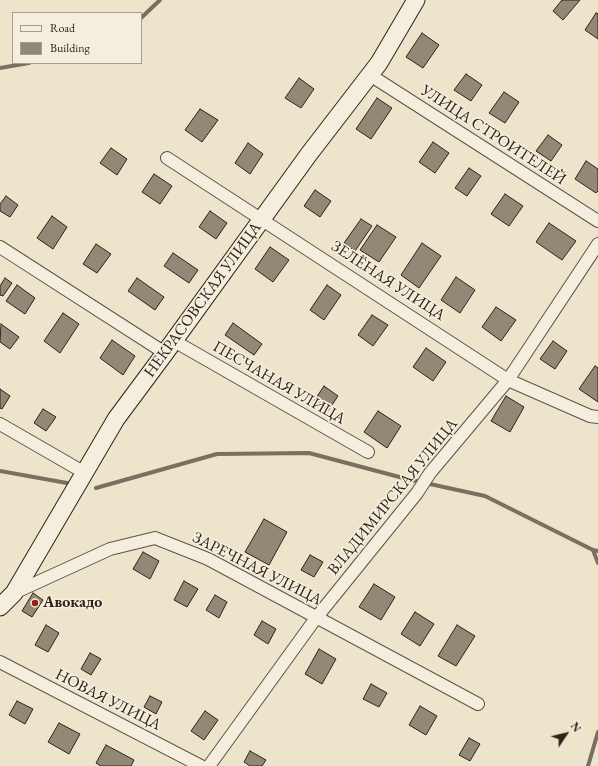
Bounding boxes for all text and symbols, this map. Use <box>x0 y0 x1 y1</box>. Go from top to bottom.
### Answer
legend <box>12 12 142 64</box>
text: Road <box>50 20 75 36</box>
text: Building <box>50 40 90 56</box>
street label: УЛИЦА СТРОИТЕЛЕЙ <box>417 81 569 189</box>
street label: НЕКРАСОВСКАЯ УЛИЦА <box>140 219 266 381</box>
street label: ЗЕЛЁНАЯ УЛИЦА <box>327 237 449 325</box>
street label: ПЕСЧАНАЯ УЛИЦА <box>209 337 349 429</box>
street label: ВЛАДИМИРСКАЯ УЛИЦА <box>324 415 462 579</box>
street label: ЗАРЕЧНАЯ УЛИЦА <box>189 528 325 610</box>
place label: Авокадо <box>43 593 102 613</box>
marker: Авокадо <box>30 598 40 608</box>
street label: НОВАЯ УЛИЦА <box>52 665 164 735</box>
north arrow <box>546 714 586 754</box>
text: N <box>568 719 584 735</box>

